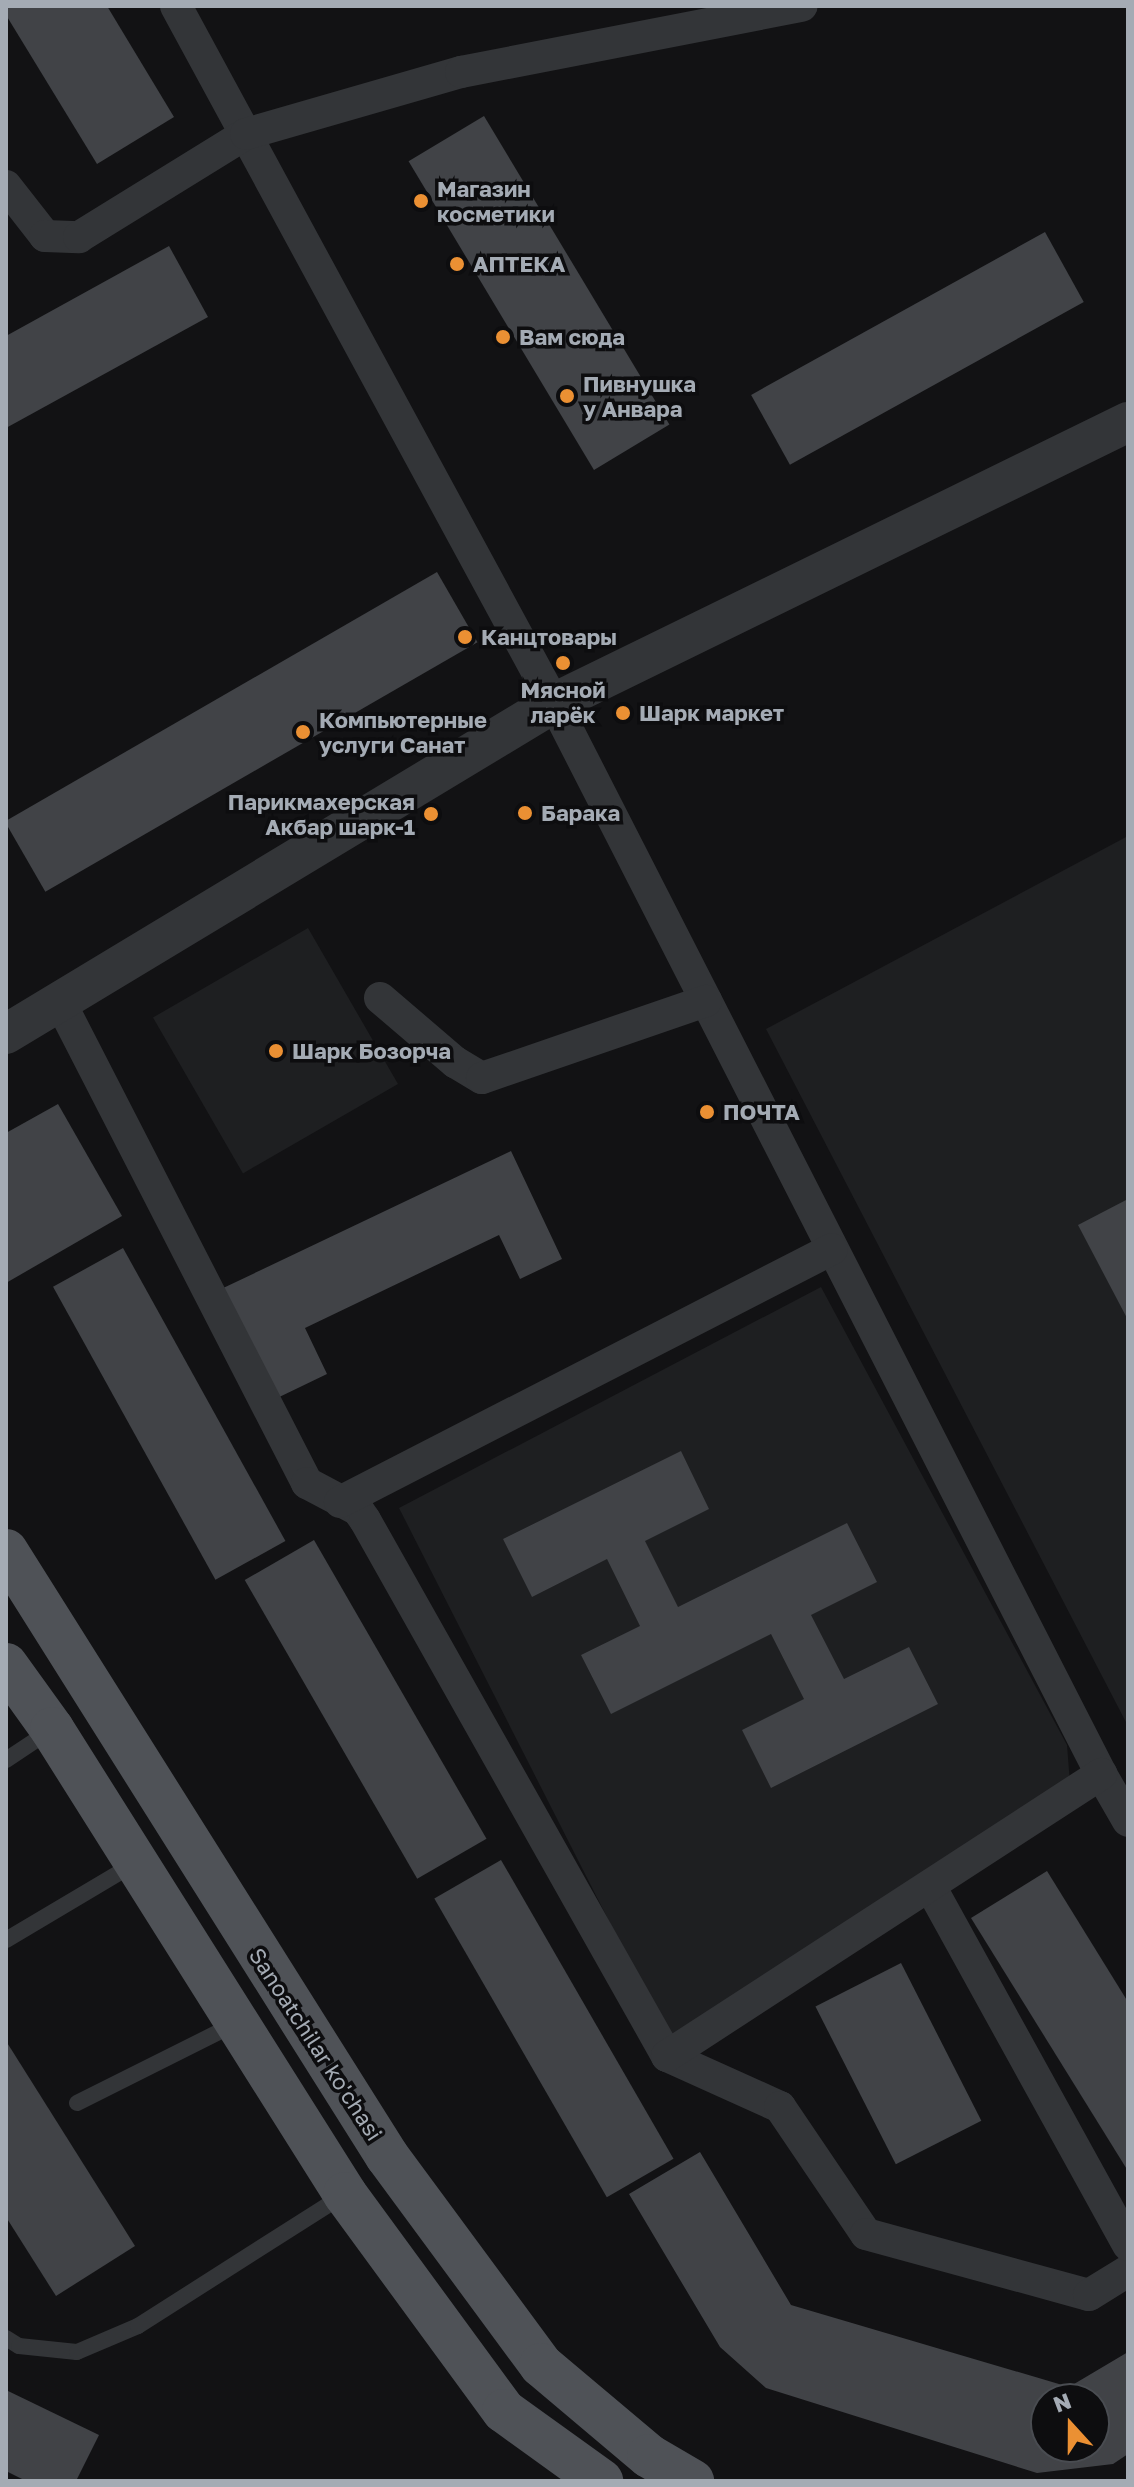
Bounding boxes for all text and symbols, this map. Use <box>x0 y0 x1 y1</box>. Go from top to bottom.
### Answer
place label: Магазин косметики <box>437 175 555 226</box>
marker: Магазин косметики <box>412 192 430 210</box>
place label: АПТЕКА <box>473 251 565 277</box>
marker: АПТЕКА <box>448 255 466 273</box>
place label: Вам сюда <box>519 324 625 350</box>
marker: Вам сюда <box>494 328 512 346</box>
place label: Пивнушка у Анвара <box>583 370 696 422</box>
marker: Пивнушка у Анвара <box>558 387 576 405</box>
place label: Канцтовары <box>481 624 617 650</box>
marker: Канцтовары <box>456 628 474 646</box>
marker: Мясной ларёк <box>554 654 572 672</box>
place label: Мясной ларёк <box>520 676 606 728</box>
place label: Шарк маркет <box>639 700 784 726</box>
marker: Шарк маркет <box>614 704 632 722</box>
place label: Компьютерные услуги Санат <box>319 706 487 758</box>
marker: Компьютерные услуги Санат <box>294 723 312 741</box>
place label: Парикмахерская Акбар шарк-1 <box>228 788 415 840</box>
place label: Барака <box>541 800 620 826</box>
marker: Барака <box>516 804 534 822</box>
marker: Парикмахерская Акбар шарк-1 <box>422 805 440 823</box>
place label: Шарк Бозорча <box>292 1038 451 1064</box>
marker: Шарк Бозорча <box>267 1042 285 1060</box>
place label: ПОЧТА <box>723 1099 800 1125</box>
marker: ПОЧТА <box>698 1103 716 1121</box>
street label: Sanoatchilar ko'chasi <box>244 1943 388 2145</box>
north arrow <box>1030 2383 1110 2463</box>
text: N <box>1049 2386 1075 2418</box>

